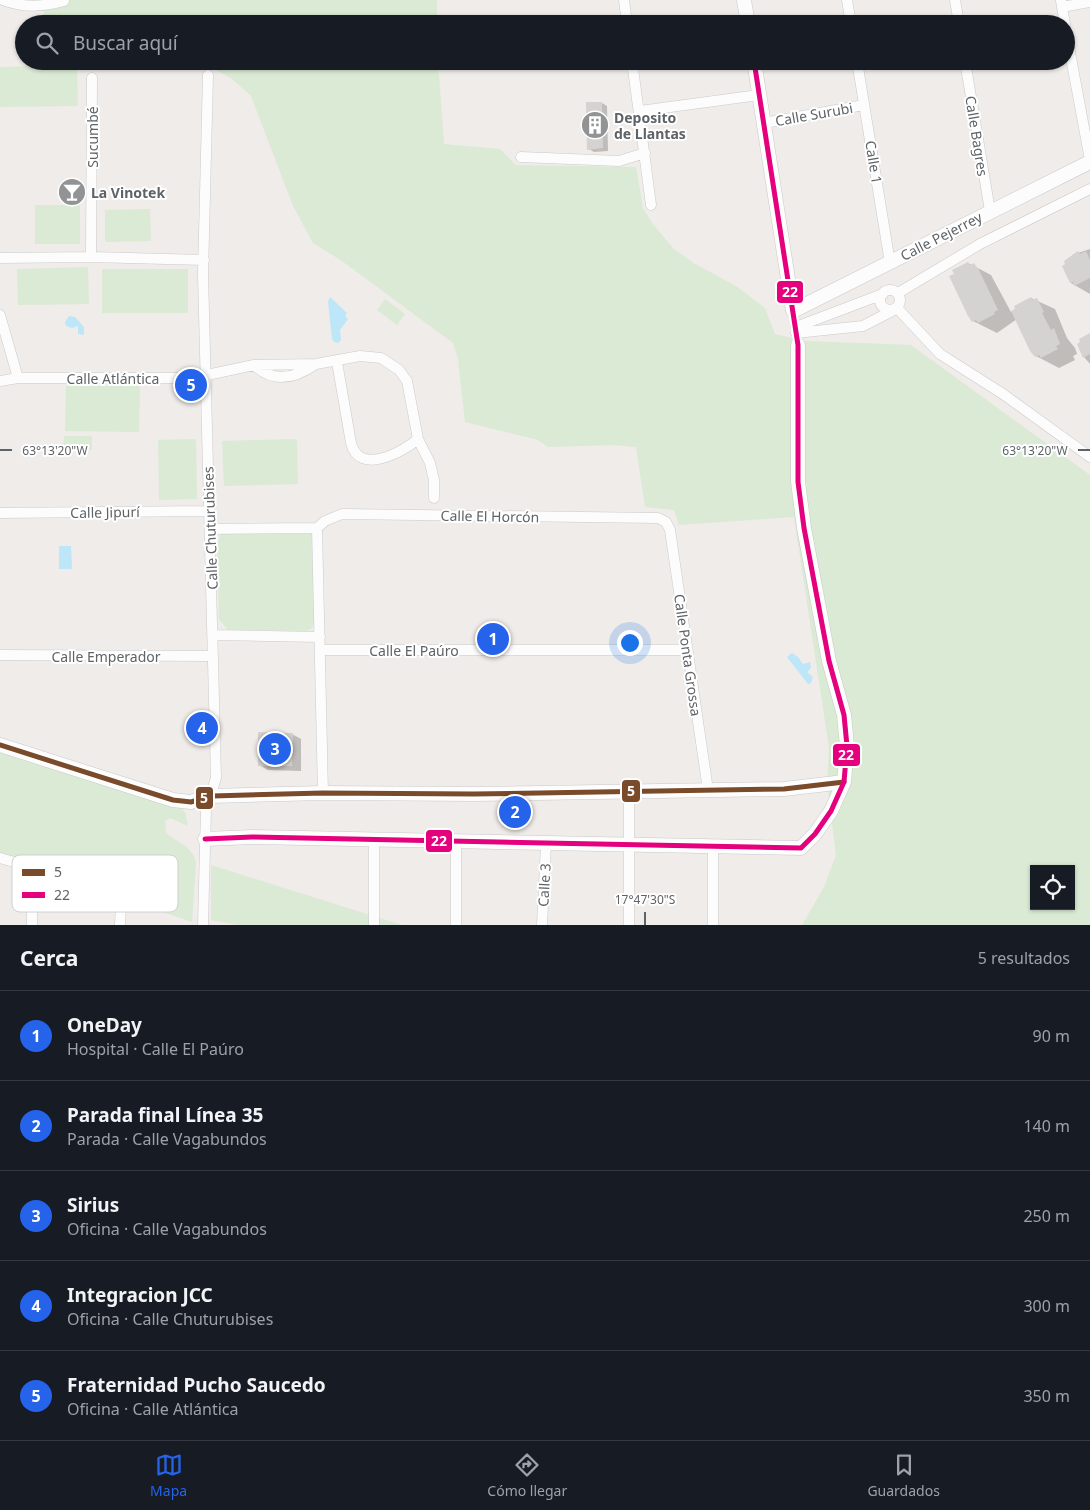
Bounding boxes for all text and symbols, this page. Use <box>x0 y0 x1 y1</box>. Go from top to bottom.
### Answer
search box <box>15 15 1075 70</box>
icon: search <box>33 29 61 57</box>
text: Buscar aquí <box>73 30 178 56</box>
street label: Calle Bagres <box>961 94 993 178</box>
street label: Calle Surubi <box>774 98 854 130</box>
street label: Sucumbé <box>83 106 102 168</box>
place label: Deposito de Llantas <box>614 108 686 143</box>
building icon: Deposito de Llantas <box>580 110 610 140</box>
street label: Calle 1 <box>861 139 887 185</box>
bar icon: La Vinotek <box>57 177 87 207</box>
place label: La Vinotek <box>91 183 165 202</box>
street label: Calle Pejerrey <box>897 207 986 265</box>
line badge: 22 <box>776 280 804 304</box>
text: 22 <box>782 282 798 301</box>
pin: 5 <box>175 366 207 404</box>
street label: Calle Atlántica <box>67 369 159 388</box>
text: 63°13'20"W <box>22 442 88 459</box>
text: 63°13'20"W <box>1002 442 1068 459</box>
street label: Calle Chuturubises <box>198 466 222 590</box>
street label: Calle Jipurí <box>70 502 140 522</box>
street label: Calle El Horcón <box>440 506 540 526</box>
street label: Calle Ponta Grossa <box>670 593 706 717</box>
pin: 1 <box>477 620 509 658</box>
your location <box>617 630 643 656</box>
street label: Calle El Paúro <box>369 641 459 660</box>
street label: Calle Emperador <box>51 647 161 666</box>
pin: 4 <box>186 709 218 747</box>
pin: 3 <box>259 730 291 768</box>
line badge: 22 <box>832 743 861 767</box>
text: 22 <box>838 745 854 764</box>
line badge: 5 <box>621 779 641 803</box>
text: 5 <box>627 781 635 800</box>
line badge: 5 <box>195 786 214 810</box>
text: 5 <box>200 788 208 807</box>
pin: 2 <box>499 793 531 831</box>
line badge: 22 <box>425 829 453 853</box>
text: 22 <box>431 831 447 850</box>
legend <box>12 855 178 912</box>
text: 5 <box>54 862 62 881</box>
street label: Calle 3 <box>533 863 555 907</box>
map controls <box>1030 865 1075 910</box>
button: locate <box>1030 865 1075 910</box>
text: 22 <box>54 885 70 904</box>
text: 17°47'30"S <box>615 891 676 908</box>
text: Cerca <box>20 944 78 972</box>
text: 5 resultados <box>978 947 1070 969</box>
text: OneDay <box>67 1012 142 1038</box>
text: 1 <box>31 1025 41 1047</box>
text: 90 m <box>1033 1025 1070 1047</box>
text: Hospital · Calle El Paúro <box>67 1038 244 1060</box>
text: Parada final Línea 35 <box>67 1102 263 1128</box>
text: 2 <box>31 1115 41 1137</box>
text: 140 m <box>1023 1115 1070 1137</box>
text: Parada · Calle Vagabundos <box>67 1128 267 1150</box>
text: Sirius <box>67 1192 119 1218</box>
text: 3 <box>31 1205 41 1227</box>
text: 250 m <box>1023 1205 1070 1227</box>
text: Oficina · Calle Vagabundos <box>67 1218 267 1240</box>
text: Integracion JCC <box>67 1282 213 1308</box>
text: 4 <box>31 1295 41 1317</box>
text: 300 m <box>1023 1295 1070 1317</box>
text: Oficina · Calle Chuturubises <box>67 1308 273 1330</box>
text: Fraternidad Pucho Saucedo <box>67 1372 326 1398</box>
text: 5 <box>31 1385 41 1407</box>
text: 350 m <box>1023 1385 1070 1407</box>
text: Oficina · Calle Atlántica <box>67 1398 239 1420</box>
tab: Mapa <box>150 1451 187 1500</box>
tab: Cómo llegar <box>487 1451 567 1500</box>
tab: Guardados <box>867 1451 940 1500</box>

